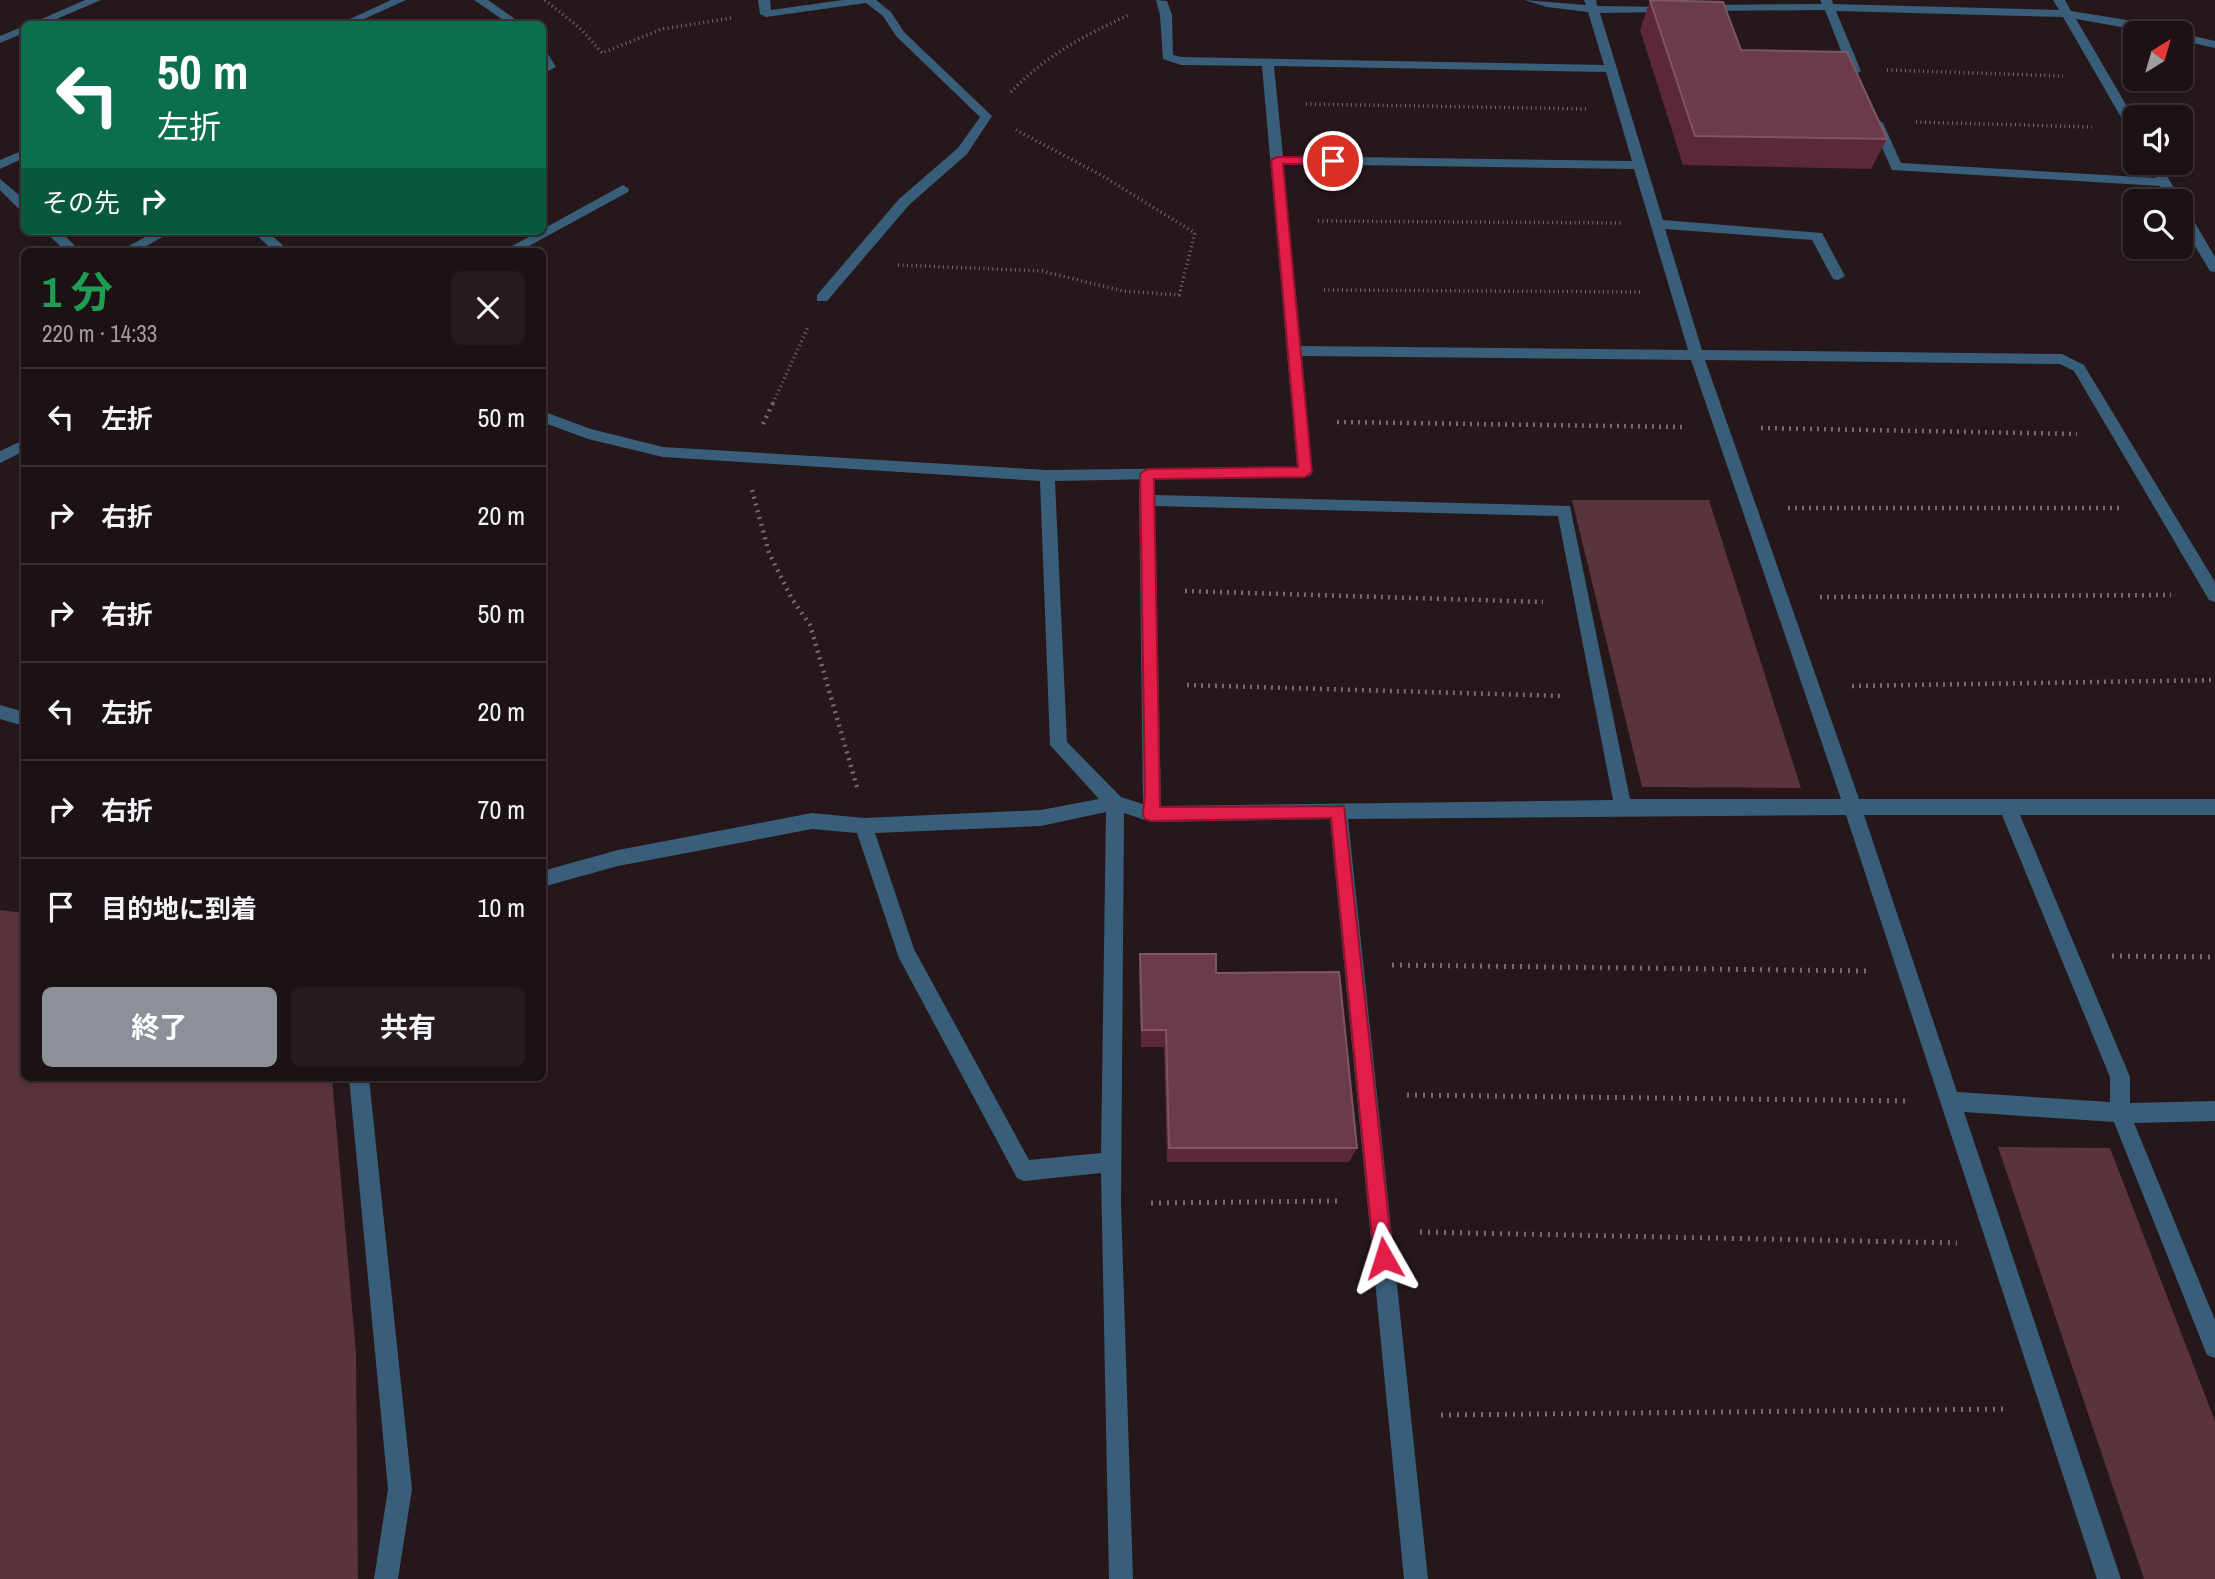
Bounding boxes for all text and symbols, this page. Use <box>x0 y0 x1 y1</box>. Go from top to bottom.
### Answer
north arrow <box>2123 21 2193 91</box>
map controls <box>2123 21 2193 259</box>
text: 50 m <box>157 38 249 104</box>
icon: left <box>42 49 133 140</box>
text: 左折 <box>157 105 221 148</box>
button: sound <box>2123 105 2193 175</box>
pin <box>1303 131 1363 191</box>
icon: arrive <box>1314 142 1352 180</box>
icon: right <box>134 182 172 220</box>
text: その先 <box>42 185 120 220</box>
button: search <box>2123 189 2193 259</box>
text: 1 分 <box>42 264 113 320</box>
button: close <box>451 271 525 345</box>
text: 220 m · 14:33 <box>42 318 157 349</box>
icon: left <box>42 398 80 436</box>
text: 50 m <box>478 400 525 435</box>
text: 左折 <box>101 401 153 436</box>
icon: right <box>42 496 80 534</box>
text: 20 m <box>478 498 525 533</box>
text: 右折 <box>101 499 153 534</box>
icon: right <box>42 594 80 632</box>
text: 50 m <box>478 596 525 631</box>
text: 右折 <box>101 597 153 632</box>
icon: left <box>42 692 80 730</box>
text: 20 m <box>478 694 525 729</box>
text: 左折 <box>101 695 153 730</box>
icon: right <box>42 790 80 828</box>
text: 70 m <box>478 792 525 827</box>
text: 右折 <box>101 793 153 828</box>
icon: arrive <box>42 888 80 926</box>
text: 10 m <box>478 890 525 925</box>
text: 目的地に到着 <box>101 891 257 926</box>
button: 終了 <box>42 987 277 1067</box>
button: 共有 <box>291 987 525 1067</box>
position arrow <box>1347 1221 1421 1295</box>

